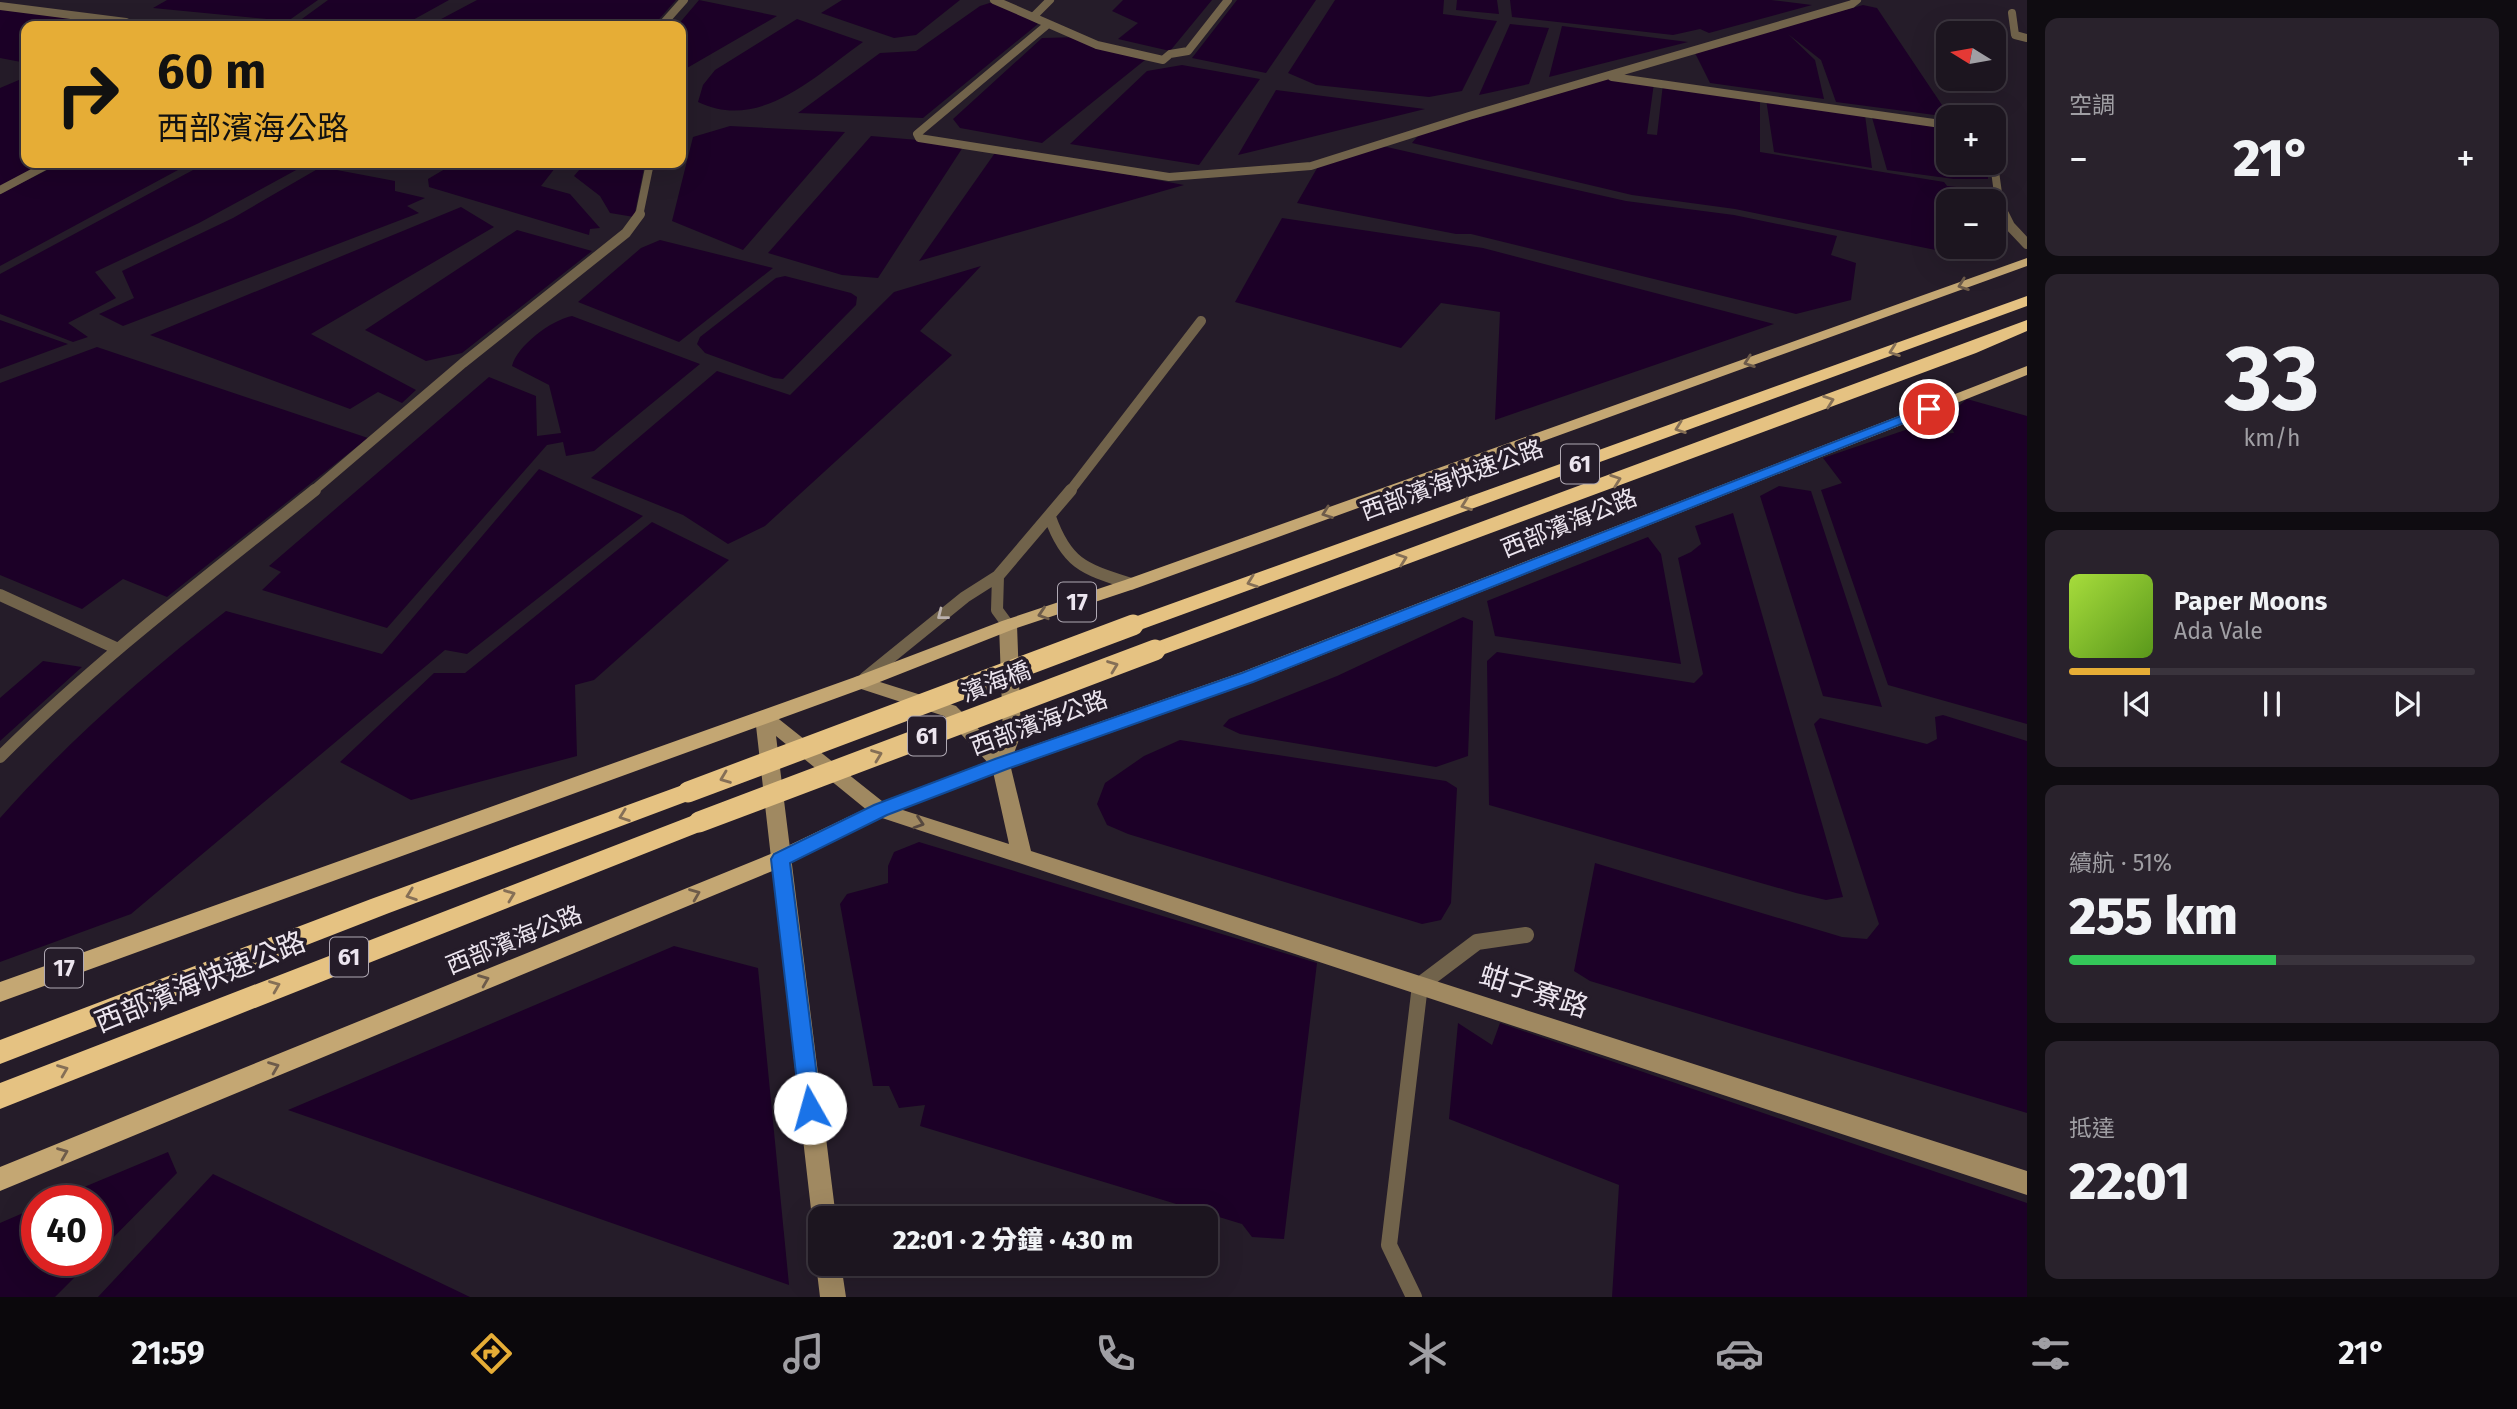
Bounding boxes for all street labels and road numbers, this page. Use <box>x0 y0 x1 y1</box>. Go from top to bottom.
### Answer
street label: 西部濱海快速公路 <box>1357 434 1547 526</box>
road number: 61 <box>1561 445 1599 484</box>
street label: 西部濱海公路 <box>1497 483 1641 563</box>
road number: 17 <box>1058 582 1096 622</box>
street label: 濱海橋 <box>957 656 1035 708</box>
street label: 西部濱海公路 <box>967 685 1111 761</box>
road number: 61 <box>908 716 946 756</box>
street label: 西部濱海公路 <box>442 900 586 980</box>
street label: 西部濱海快速公路 <box>90 925 310 1039</box>
road number: 61 <box>330 938 368 976</box>
road number: 17 <box>45 948 83 987</box>
street label: 蚶子寮路 <box>1476 958 1592 1024</box>

